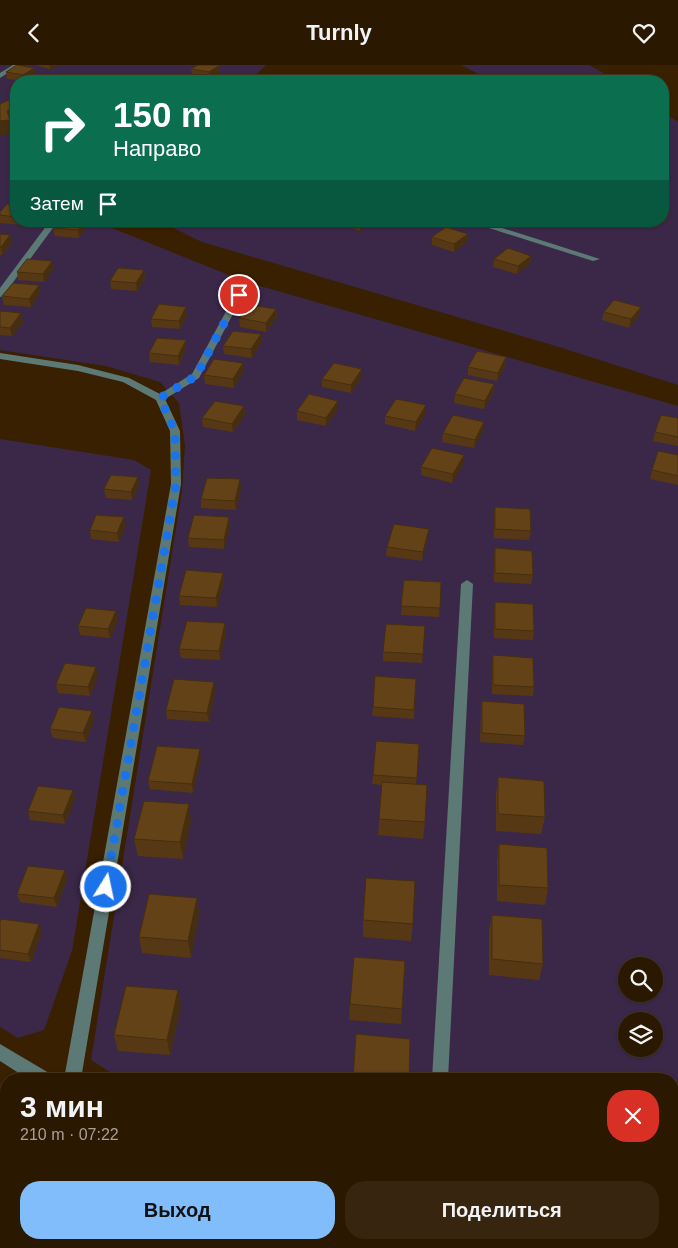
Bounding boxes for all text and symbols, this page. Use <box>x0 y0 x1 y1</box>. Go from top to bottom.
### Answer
icon: back <box>20 19 48 47</box>
icon: heart <box>630 19 658 47</box>
text: Turnly <box>306 20 372 45</box>
icon: right <box>30 95 95 160</box>
text: 150 m <box>113 95 212 134</box>
text: Направо <box>113 136 201 161</box>
icon: arrive <box>94 190 122 218</box>
text: Затем <box>30 193 84 214</box>
pin <box>218 274 260 316</box>
icon: arrive <box>225 281 253 309</box>
position arrow <box>79 860 131 912</box>
map controls <box>618 957 663 1057</box>
button: search <box>618 957 663 1002</box>
button: layers <box>618 1012 663 1057</box>
text: 3 мин <box>20 1090 104 1123</box>
button: close <box>607 1090 659 1142</box>
text: 210 m · 07:22 <box>20 1126 119 1143</box>
button: Выход <box>20 1181 335 1239</box>
button: Поделиться <box>345 1181 659 1239</box>

